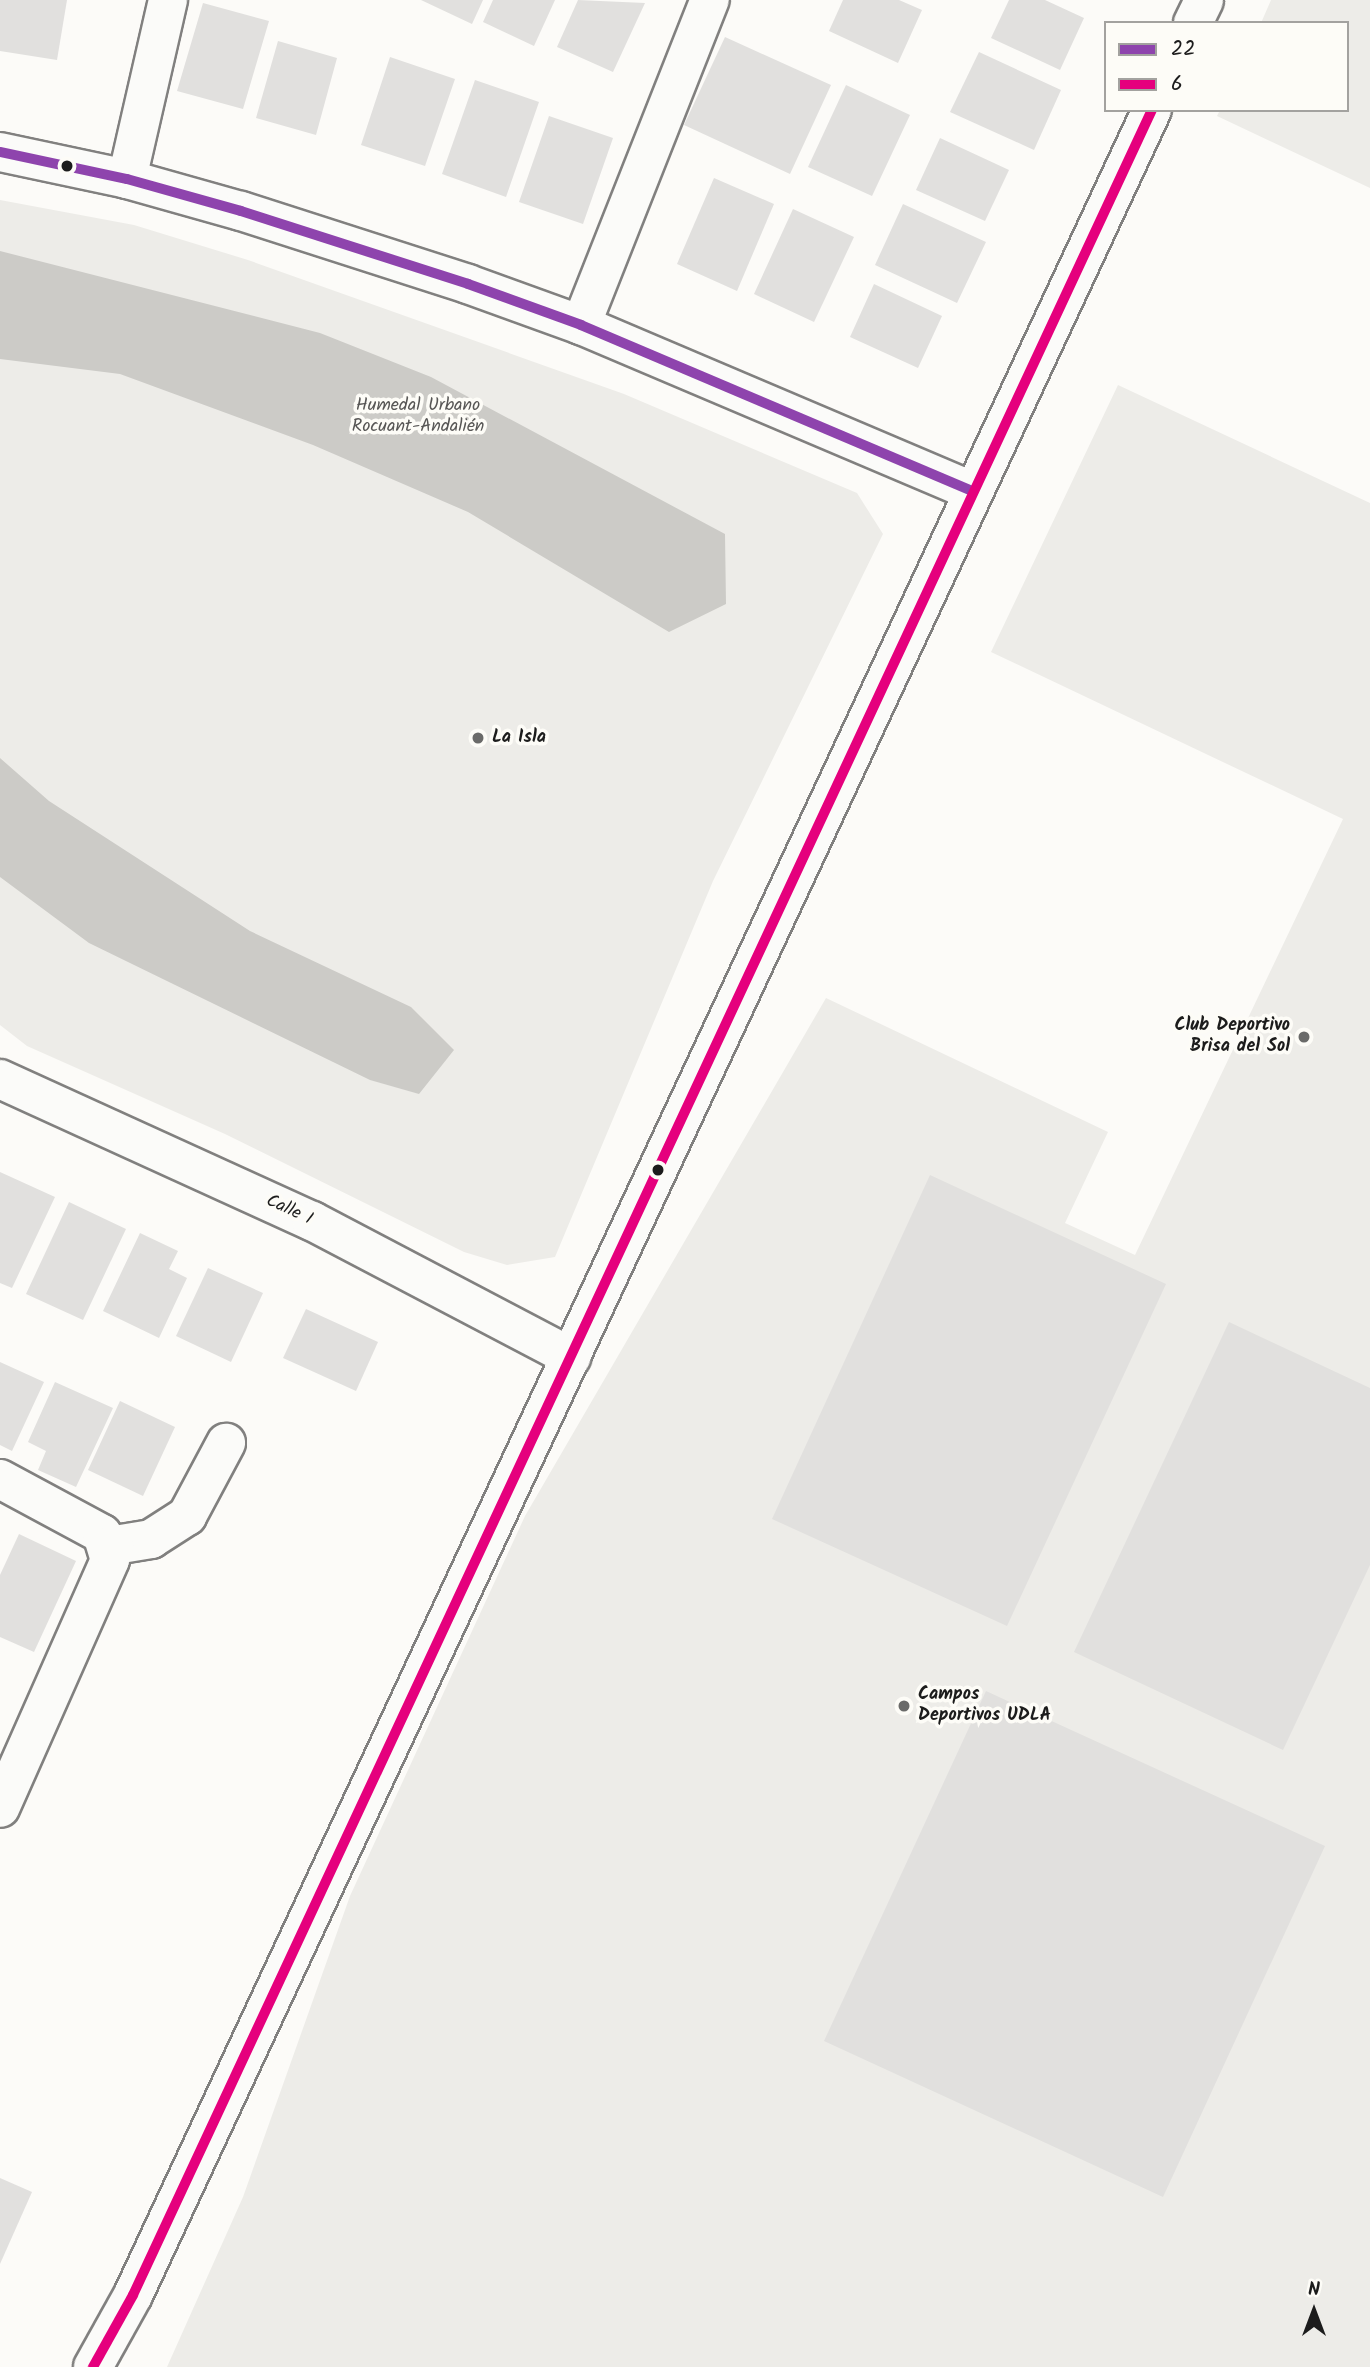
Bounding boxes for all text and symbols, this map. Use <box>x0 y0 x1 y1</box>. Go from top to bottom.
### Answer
legend <box>1104 21 1349 112</box>
text: 22 <box>1171 33 1195 66</box>
text: 6 <box>1171 68 1183 101</box>
unlabelled marker <box>60 159 74 173</box>
park label: Humedal Urbano Rocuant-Andalién <box>352 396 484 438</box>
place label: La Isla <box>492 727 546 749</box>
marker: La Isla <box>470 730 486 746</box>
place label: Club Deportivo Brisa del Sol <box>1174 1016 1290 1058</box>
marker: Club Deportivo Brisa del Sol <box>1296 1029 1312 1045</box>
unlabelled marker <box>651 1163 665 1177</box>
street label: Calle I <box>262 1191 316 1231</box>
place label: Campos Deportivos UDLA <box>918 1685 1051 1728</box>
marker: Campos Deportivos UDLA <box>896 1698 912 1714</box>
text: N <box>1308 2275 1320 2305</box>
north arrow <box>1279 2276 1349 2346</box>

